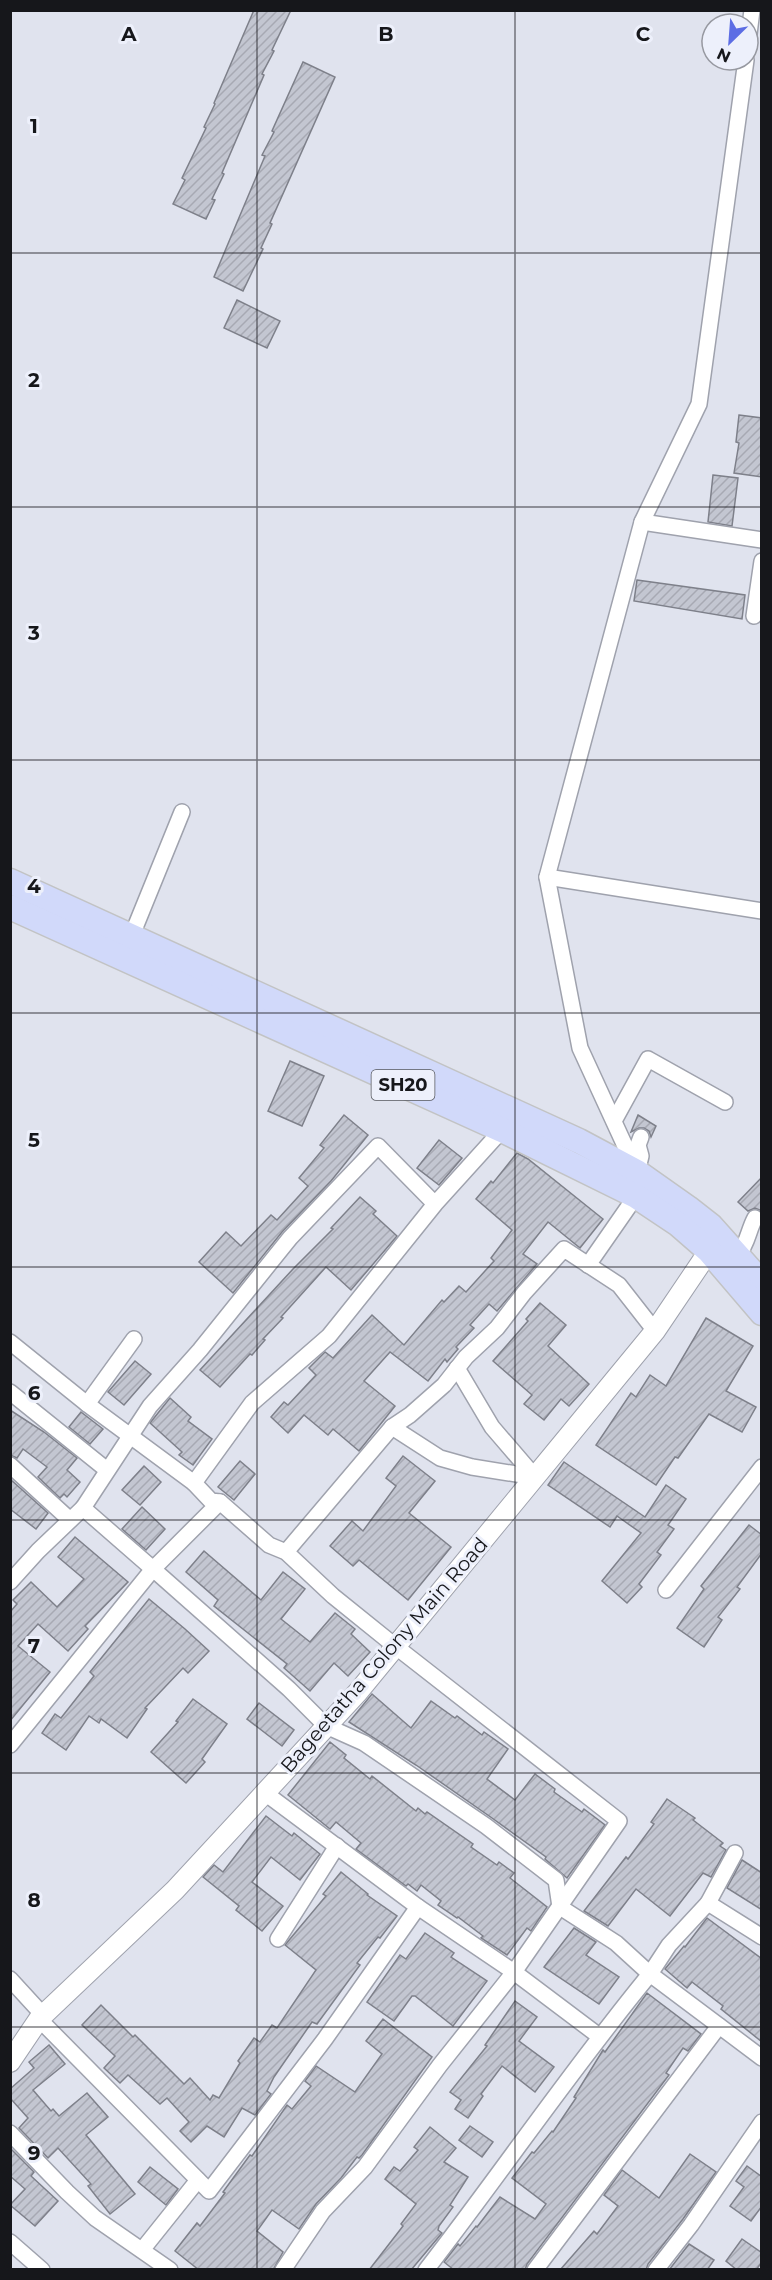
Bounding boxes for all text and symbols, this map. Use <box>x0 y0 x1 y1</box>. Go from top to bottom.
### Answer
north arrow <box>700 12 760 72</box>
text: A <box>120 22 137 46</box>
text: B <box>378 22 394 46</box>
text: C <box>636 22 651 46</box>
text: N <box>714 44 734 66</box>
text: 1 <box>30 114 38 138</box>
text: 2 <box>28 368 40 392</box>
text: 3 <box>27 621 40 645</box>
text: 4 <box>27 874 41 898</box>
road number: SH20 <box>372 1070 434 1100</box>
text: 5 <box>28 1128 40 1152</box>
text: 6 <box>28 1381 41 1405</box>
street label: Bageetatha Colony Main Road <box>275 1533 493 1777</box>
text: 7 <box>28 1634 40 1658</box>
text: 8 <box>27 1888 41 1912</box>
text: 9 <box>28 2141 40 2165</box>

